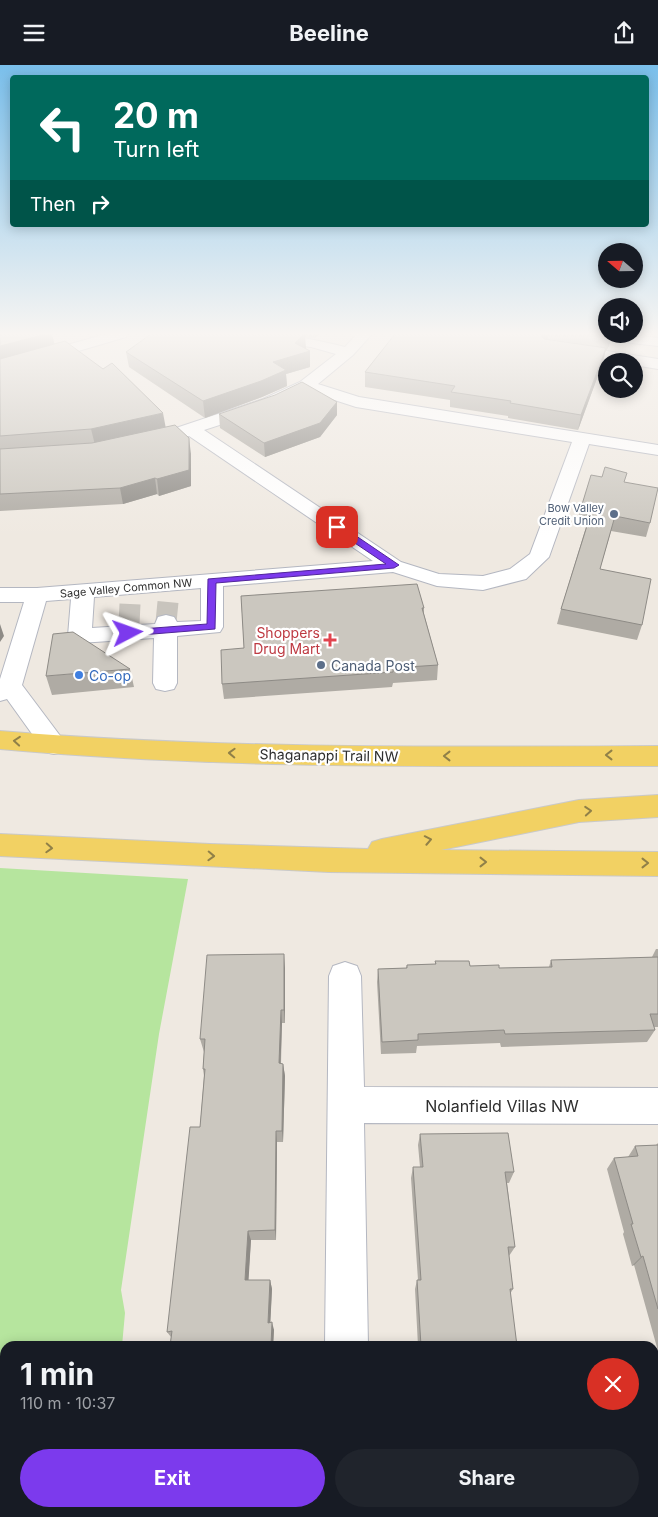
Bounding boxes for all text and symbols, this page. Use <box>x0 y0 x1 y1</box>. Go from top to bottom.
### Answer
icon: menu <box>20 19 48 47</box>
icon: share <box>610 19 638 47</box>
text: Beeline <box>289 20 369 46</box>
text: 20 m <box>113 94 199 136</box>
icon: left <box>30 95 95 160</box>
text: Turn left <box>113 136 199 162</box>
icon: right <box>86 190 114 218</box>
text: Then <box>30 193 76 216</box>
north arrow <box>598 243 642 287</box>
map controls <box>598 243 643 398</box>
button: sound <box>598 298 643 343</box>
button: search <box>598 353 643 398</box>
place label: Bow Valley Credit Union <box>539 501 604 528</box>
pin <box>316 506 358 548</box>
marker: Bow Valley Credit Union <box>608 508 620 520</box>
icon: arrive <box>323 513 351 541</box>
street label: Sage Valley Common NW <box>59 575 193 601</box>
position arrow <box>101 606 153 658</box>
place label: Shoppers Drug Mart <box>253 624 320 657</box>
marker: Shoppers Drug Mart <box>324 634 336 646</box>
place label: Canada Post <box>331 657 415 674</box>
marker: Canada Post <box>315 659 327 671</box>
place label: Co-op <box>89 667 131 684</box>
marker: Co-op <box>73 669 85 681</box>
one-way arrow <box>13 736 21 747</box>
street label: Shaganappi Trail NW <box>260 745 399 765</box>
one-way arrow <box>228 748 236 758</box>
one-way arrow <box>605 750 613 760</box>
one-way arrow <box>443 751 450 761</box>
one-way arrow <box>584 805 592 816</box>
one-way arrow <box>424 836 433 846</box>
one-way arrow <box>45 842 53 853</box>
one-way arrow <box>207 851 215 862</box>
one-way arrow <box>479 857 487 867</box>
one-way arrow <box>641 858 649 869</box>
street label: Nolanfield Villas NW <box>425 1096 579 1116</box>
text: 1 min <box>20 1356 94 1392</box>
button: close <box>587 1358 639 1410</box>
text: 110 m · 10:37 <box>20 1393 115 1413</box>
button: Exit <box>20 1449 325 1507</box>
button: Share <box>335 1449 639 1507</box>

